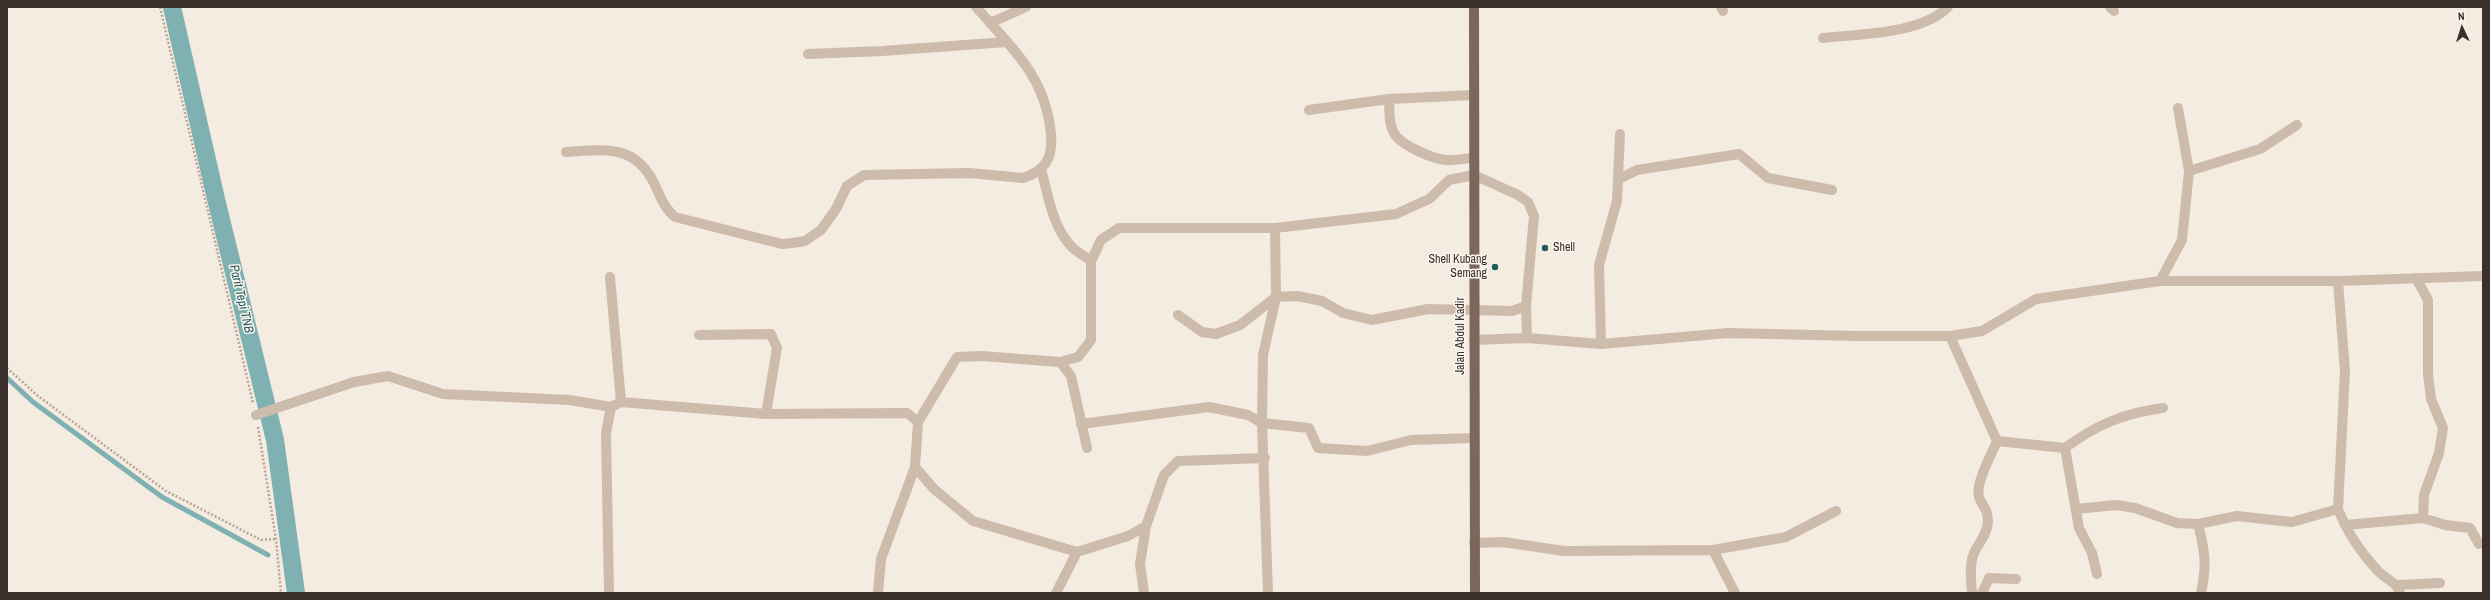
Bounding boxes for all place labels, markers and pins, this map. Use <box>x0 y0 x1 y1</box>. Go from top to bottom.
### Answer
place label: Shell <box>1553 241 1575 255</box>
marker: Shell <box>1540 243 1550 253</box>
place label: Shell Kubang Semang <box>1428 253 1487 281</box>
marker: Shell Kubang Semang <box>1490 262 1500 272</box>

